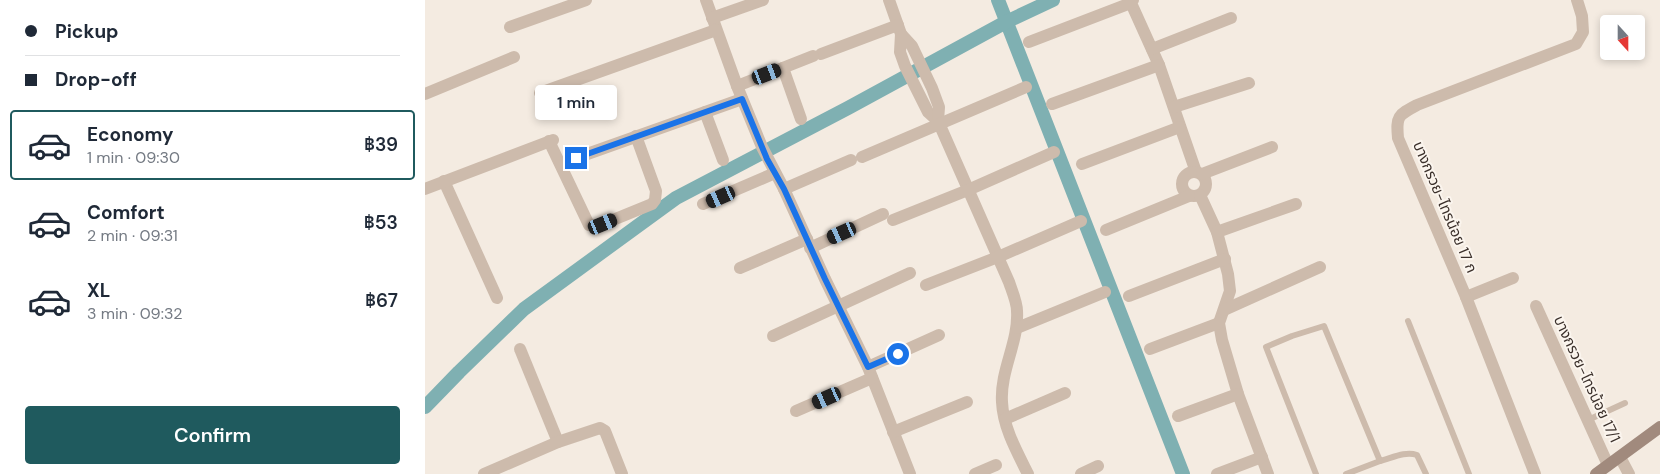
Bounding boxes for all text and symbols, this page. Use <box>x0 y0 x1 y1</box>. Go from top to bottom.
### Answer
north arrow <box>1600 15 1645 60</box>
map controls <box>1600 15 1645 60</box>
text: Pickup <box>55 19 119 44</box>
car <box>750 62 783 86</box>
text: Drop-off <box>55 67 137 92</box>
callout: 1 min <box>535 86 617 120</box>
text: 1 min <box>557 92 595 113</box>
text: Economy <box>87 122 174 147</box>
icon: car <box>27 123 72 168</box>
text: ฿39 <box>364 132 398 157</box>
street label: บางกรวย-ไทรน้อย 17 ก <box>1408 138 1482 276</box>
text: 1 min · 09:30 <box>87 147 180 168</box>
route end <box>565 147 587 169</box>
car <box>704 184 737 210</box>
text: Comfort <box>87 200 165 225</box>
icon: car <box>27 201 72 246</box>
text: ฿53 <box>364 210 398 235</box>
car <box>586 211 619 237</box>
car <box>825 220 858 246</box>
text: 2 min · 09:31 <box>87 225 178 246</box>
text: XL <box>87 278 110 303</box>
icon: car <box>27 279 72 324</box>
text: ฿67 <box>365 288 398 313</box>
text: 3 min · 09:32 <box>87 303 183 324</box>
street label: บางกรวย-ไทรน้อย 17/1 <box>1549 312 1625 446</box>
route start <box>887 343 909 365</box>
car <box>810 385 843 411</box>
button: Confirm <box>25 406 400 464</box>

